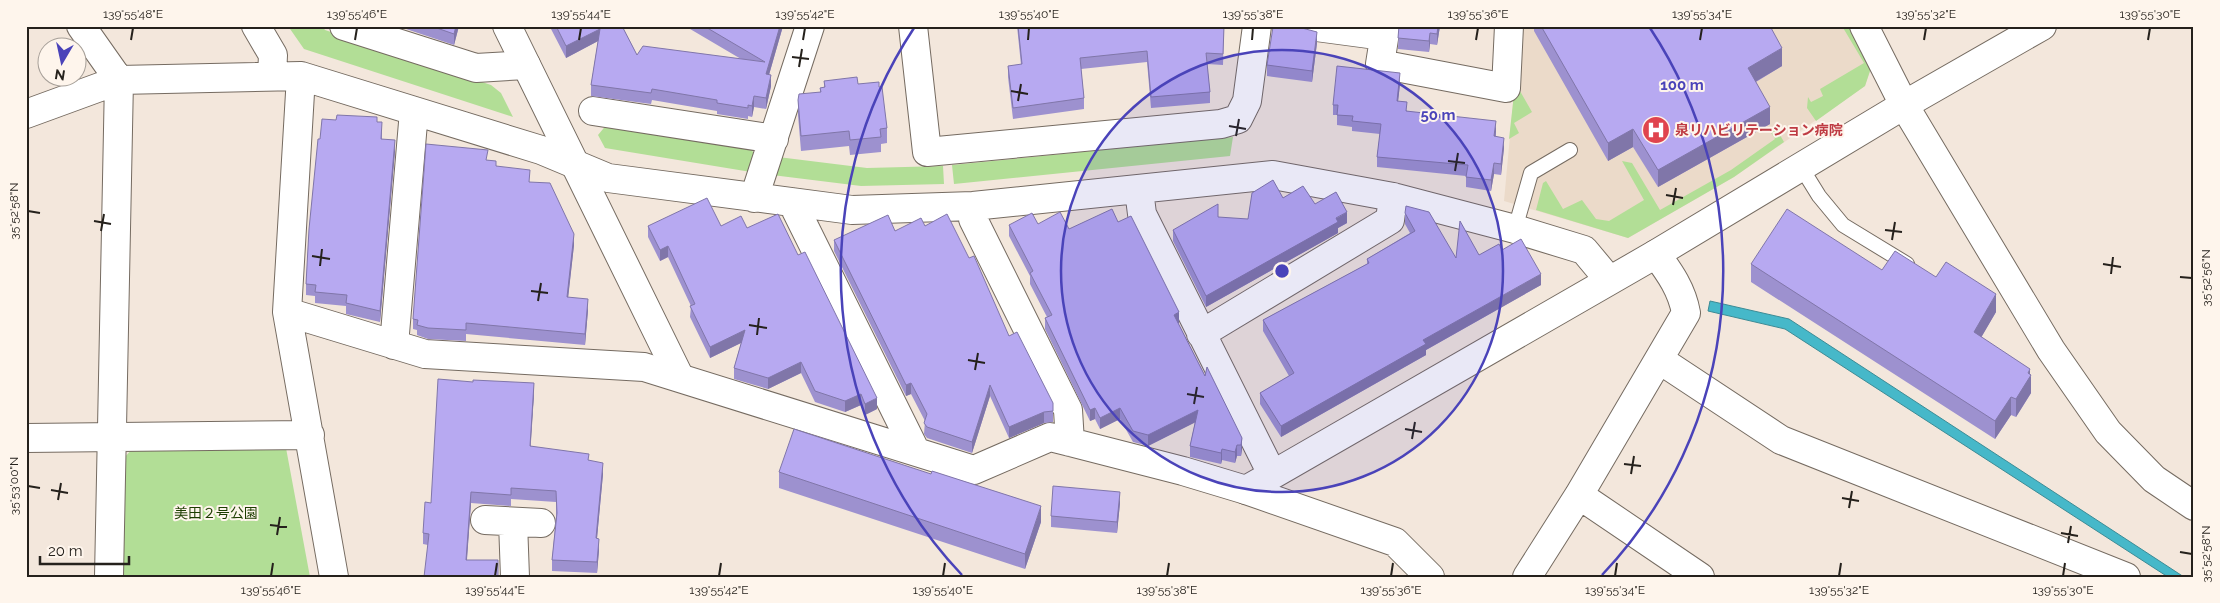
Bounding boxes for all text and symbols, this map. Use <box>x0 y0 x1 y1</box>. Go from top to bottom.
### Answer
text: 139°55'48"E <box>103 7 163 21</box>
text: 139°55'46"E <box>327 7 387 21</box>
text: 139°55'44"E <box>551 7 611 21</box>
text: 139°55'42"E <box>775 7 835 21</box>
text: 139°55'40"E <box>999 7 1059 21</box>
text: 139°55'38"E <box>1223 7 1283 21</box>
text: 139°55'36"E <box>1448 7 1508 21</box>
text: 139°55'34"E <box>1672 7 1732 21</box>
text: 139°55'32"E <box>1896 7 1956 21</box>
text: 139°55'30"E <box>2119 7 2181 21</box>
north arrow <box>38 38 88 88</box>
text: N <box>53 66 66 84</box>
text: 100 m <box>1660 76 1704 94</box>
text: 50 m <box>1420 106 1456 124</box>
hospital icon: 泉リハビリテーション病院 <box>1641 115 1671 145</box>
place label: 泉リハビリテーション病院 <box>1675 122 1843 138</box>
text: 35°52'58"N <box>7 182 21 240</box>
text: 35°52'56"N <box>2199 249 2213 307</box>
centre of rings <box>1273 262 1291 280</box>
text: 35°53'00"N <box>7 457 21 515</box>
park label: 美田２号公園 <box>174 505 258 521</box>
text: 35°52'58"N <box>2199 525 2213 583</box>
scale bar <box>40 533 129 565</box>
text: 20 m <box>48 542 83 560</box>
text: 139°55'46"E <box>241 583 301 597</box>
text: 139°55'44"E <box>465 583 525 597</box>
text: 139°55'42"E <box>689 583 749 597</box>
text: 139°55'40"E <box>913 583 973 597</box>
text: 139°55'38"E <box>1137 583 1197 597</box>
text: 139°55'36"E <box>1361 583 1421 597</box>
text: 139°55'34"E <box>1585 583 1645 597</box>
text: 139°55'32"E <box>1809 583 1869 597</box>
text: 139°55'30"E <box>2032 583 2094 597</box>

